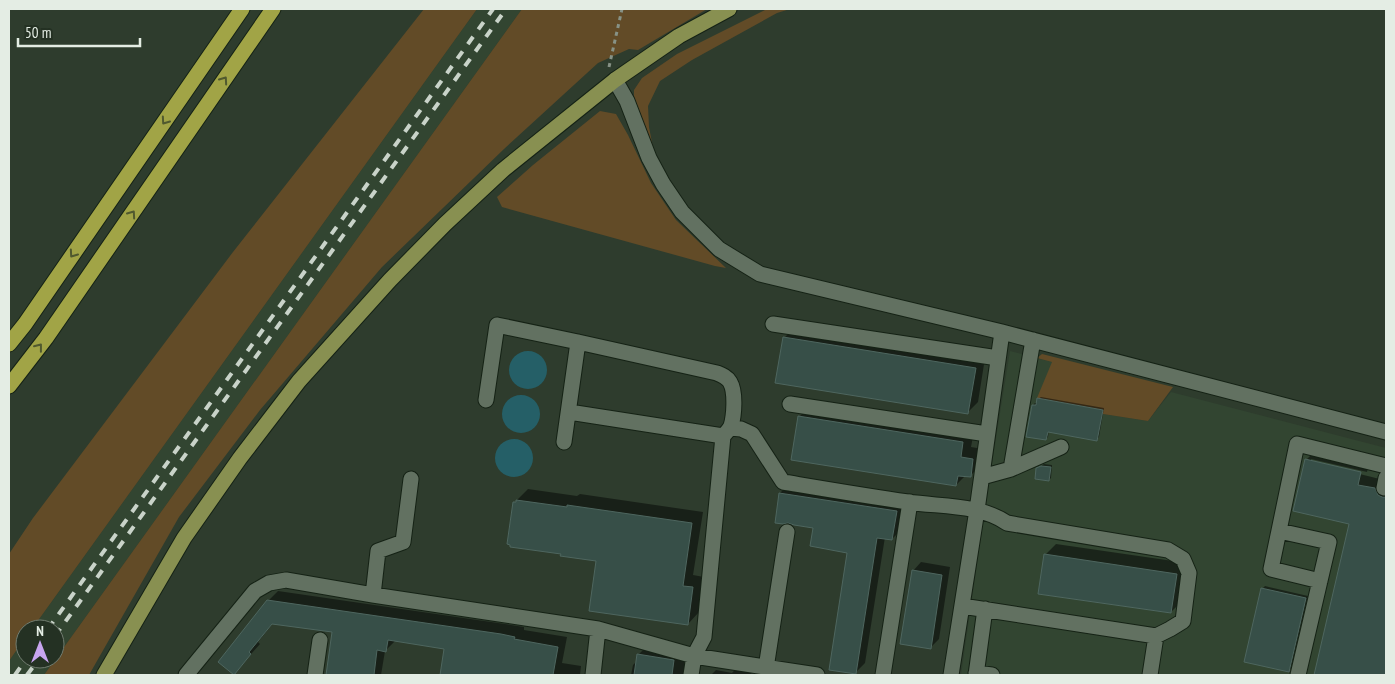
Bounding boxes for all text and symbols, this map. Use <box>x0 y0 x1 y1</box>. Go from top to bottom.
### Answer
scale bar <box>18 15 140 47</box>
text: 50 m <box>25 23 51 42</box>
one-way arrow <box>218 77 227 86</box>
one-way arrow <box>162 115 171 125</box>
one-way arrow <box>126 210 135 220</box>
one-way arrow <box>70 249 79 258</box>
one-way arrow <box>33 344 41 353</box>
north arrow <box>15 619 65 669</box>
text: N <box>36 622 44 640</box>

